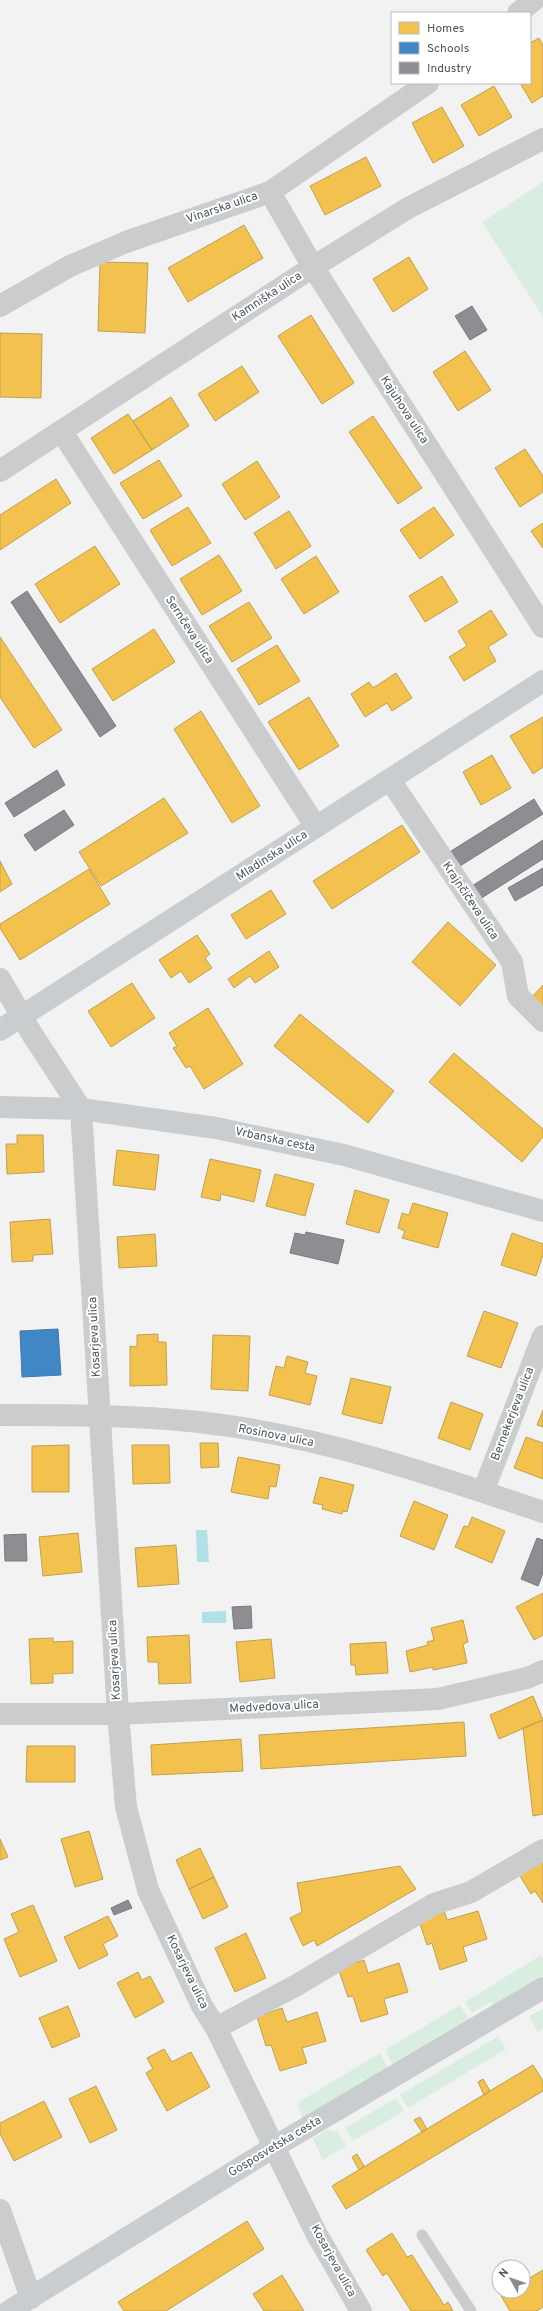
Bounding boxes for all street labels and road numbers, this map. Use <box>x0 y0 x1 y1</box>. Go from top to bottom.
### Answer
street label: Vinarska ulica <box>184 188 260 228</box>
street label: Kamniška ulica <box>229 268 305 326</box>
street label: Kajuhova ulica <box>376 373 432 447</box>
street label: Sernčeva ulica <box>161 593 217 667</box>
street label: Mladinska ulica <box>233 827 311 885</box>
street label: Krajnčičeva ulica <box>438 859 502 943</box>
street label: Vrbanska cesta <box>233 1124 317 1156</box>
street label: Kosarjeva ulica <box>85 1297 105 1377</box>
street label: Bernekerjeva ulica <box>488 1365 538 1463</box>
street label: Rosinova ulica <box>237 1421 315 1451</box>
street label: Kosarjeva ulica <box>105 1620 125 1700</box>
street label: Medvedova ulica <box>229 1697 319 1717</box>
street label: Kosarjeva ulica <box>162 1932 212 2012</box>
street label: Gosposvetska cesta <box>226 2113 324 2181</box>
street label: Kosarjeva ulica <box>307 2222 359 2300</box>

